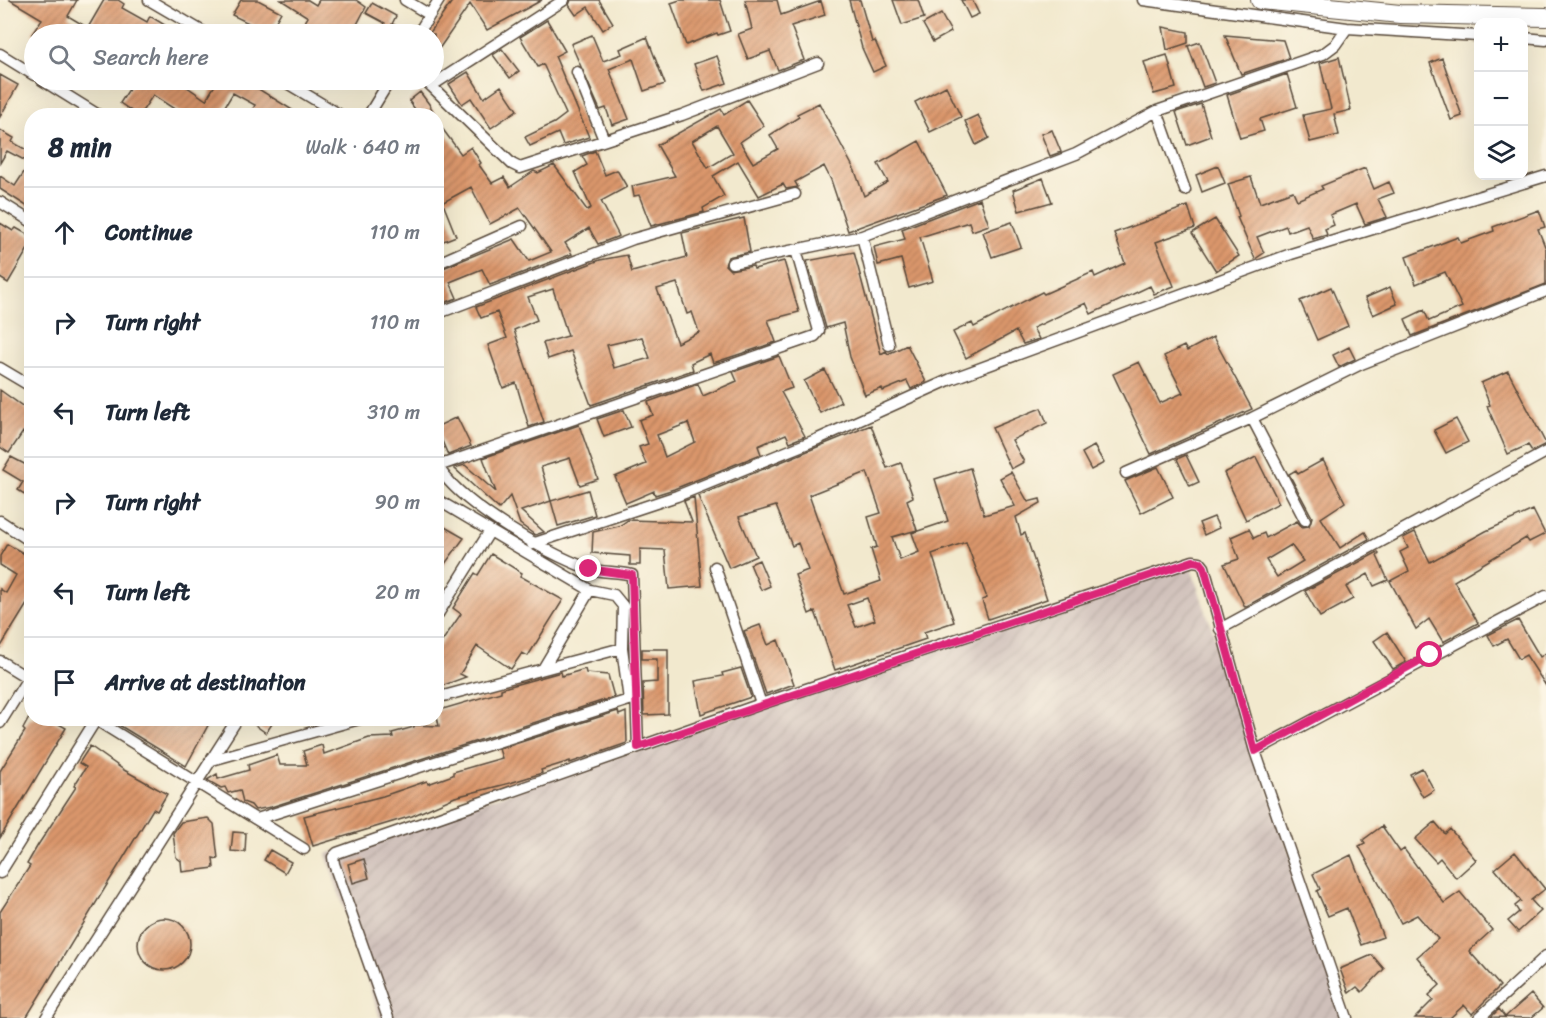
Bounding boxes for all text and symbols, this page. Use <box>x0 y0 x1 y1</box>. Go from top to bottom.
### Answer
map controls <box>1474 18 1528 180</box>
button: + <box>1474 18 1528 72</box>
search box <box>24 24 444 90</box>
text: Search here <box>93 38 209 77</box>
icon: search <box>45 41 78 74</box>
button: − <box>1474 72 1528 126</box>
text: 8 min <box>48 124 112 170</box>
button: layers <box>1474 126 1528 180</box>
text: Walk · 640 m <box>305 130 420 165</box>
text: Continue <box>105 213 193 252</box>
text: 110 m <box>370 215 420 250</box>
icon: ahead <box>48 216 81 249</box>
text: Turn right <box>105 303 200 342</box>
text: 110 m <box>370 305 420 340</box>
icon: right <box>48 306 81 339</box>
text: Turn left <box>105 393 190 432</box>
text: 310 m <box>367 395 420 430</box>
icon: left <box>48 396 81 429</box>
text: Turn right <box>105 483 200 522</box>
text: 90 m <box>375 485 420 520</box>
icon: right <box>48 486 81 519</box>
route end <box>575 555 601 581</box>
text: Turn left <box>105 573 190 612</box>
text: 20 m <box>375 575 420 610</box>
icon: left <box>48 576 81 609</box>
route start <box>1416 641 1442 667</box>
text: Arrive at destination <box>105 663 306 702</box>
icon: arrive <box>48 666 81 699</box>

